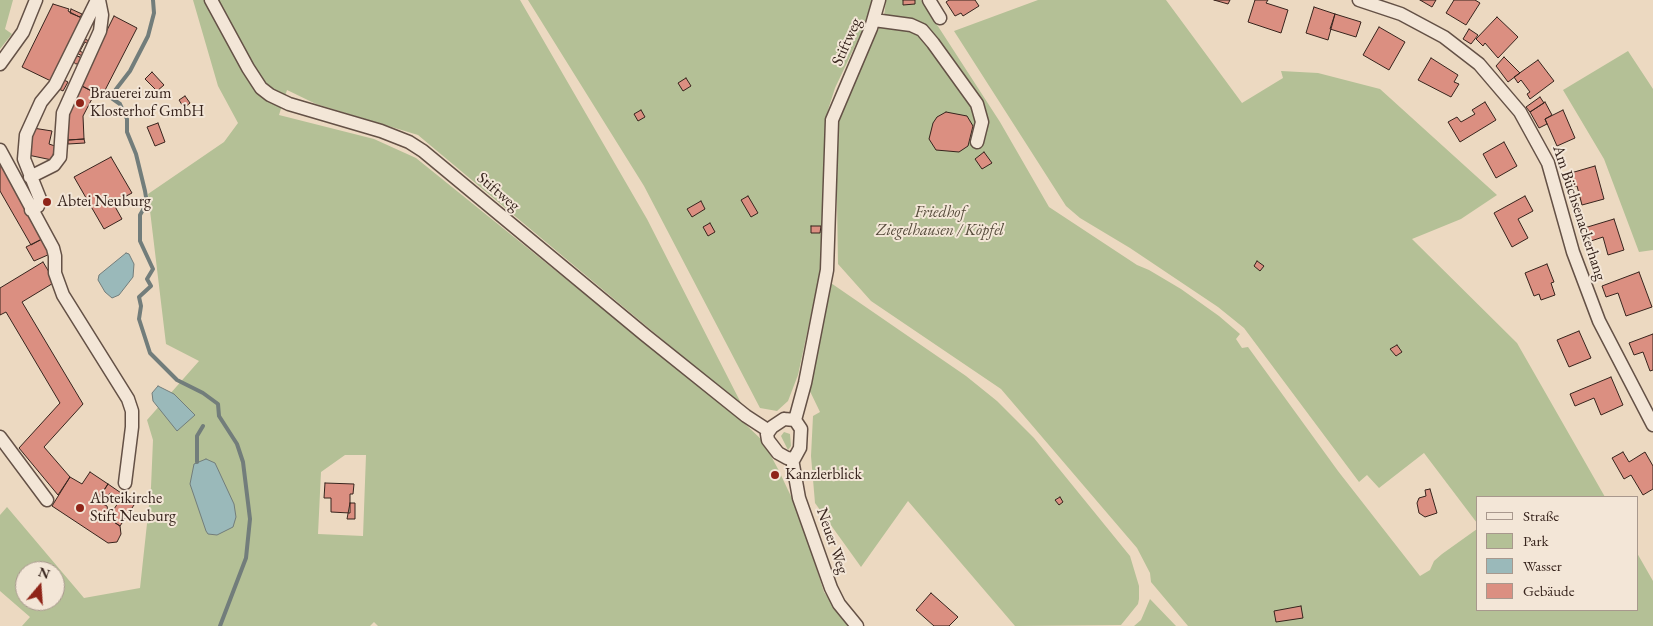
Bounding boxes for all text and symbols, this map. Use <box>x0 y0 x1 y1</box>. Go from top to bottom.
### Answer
street label: Stiftweg <box>828 15 866 69</box>
place label: Brauerei zum Klosterhof GmbH <box>90 84 204 122</box>
marker: Brauerei zum Klosterhof GmbH <box>74 97 86 109</box>
street label: Am Büchsenackerhang <box>1548 143 1610 283</box>
street label: Stiftweg <box>473 168 523 216</box>
place label: Abtei Neuburg <box>57 192 151 212</box>
marker: Abtei Neuburg <box>41 196 53 208</box>
park label: Friedhof Ziegelhausen / Köpfel <box>876 203 1004 241</box>
place label: Kanzlerblick <box>785 465 862 485</box>
marker: Kanzlerblick <box>769 469 781 481</box>
place label: Abteikirche Stift Neuburg <box>90 489 176 527</box>
legend <box>1476 496 1638 611</box>
marker: Abteikirche Stift Neuburg <box>74 502 86 514</box>
street label: Neuer Weg <box>812 506 852 576</box>
text: Straße <box>1523 506 1559 525</box>
text: Park <box>1523 531 1549 550</box>
text: Wasser <box>1523 556 1562 575</box>
north arrow <box>15 561 65 611</box>
text: N <box>36 562 52 583</box>
text: Gebäude <box>1523 581 1575 600</box>

